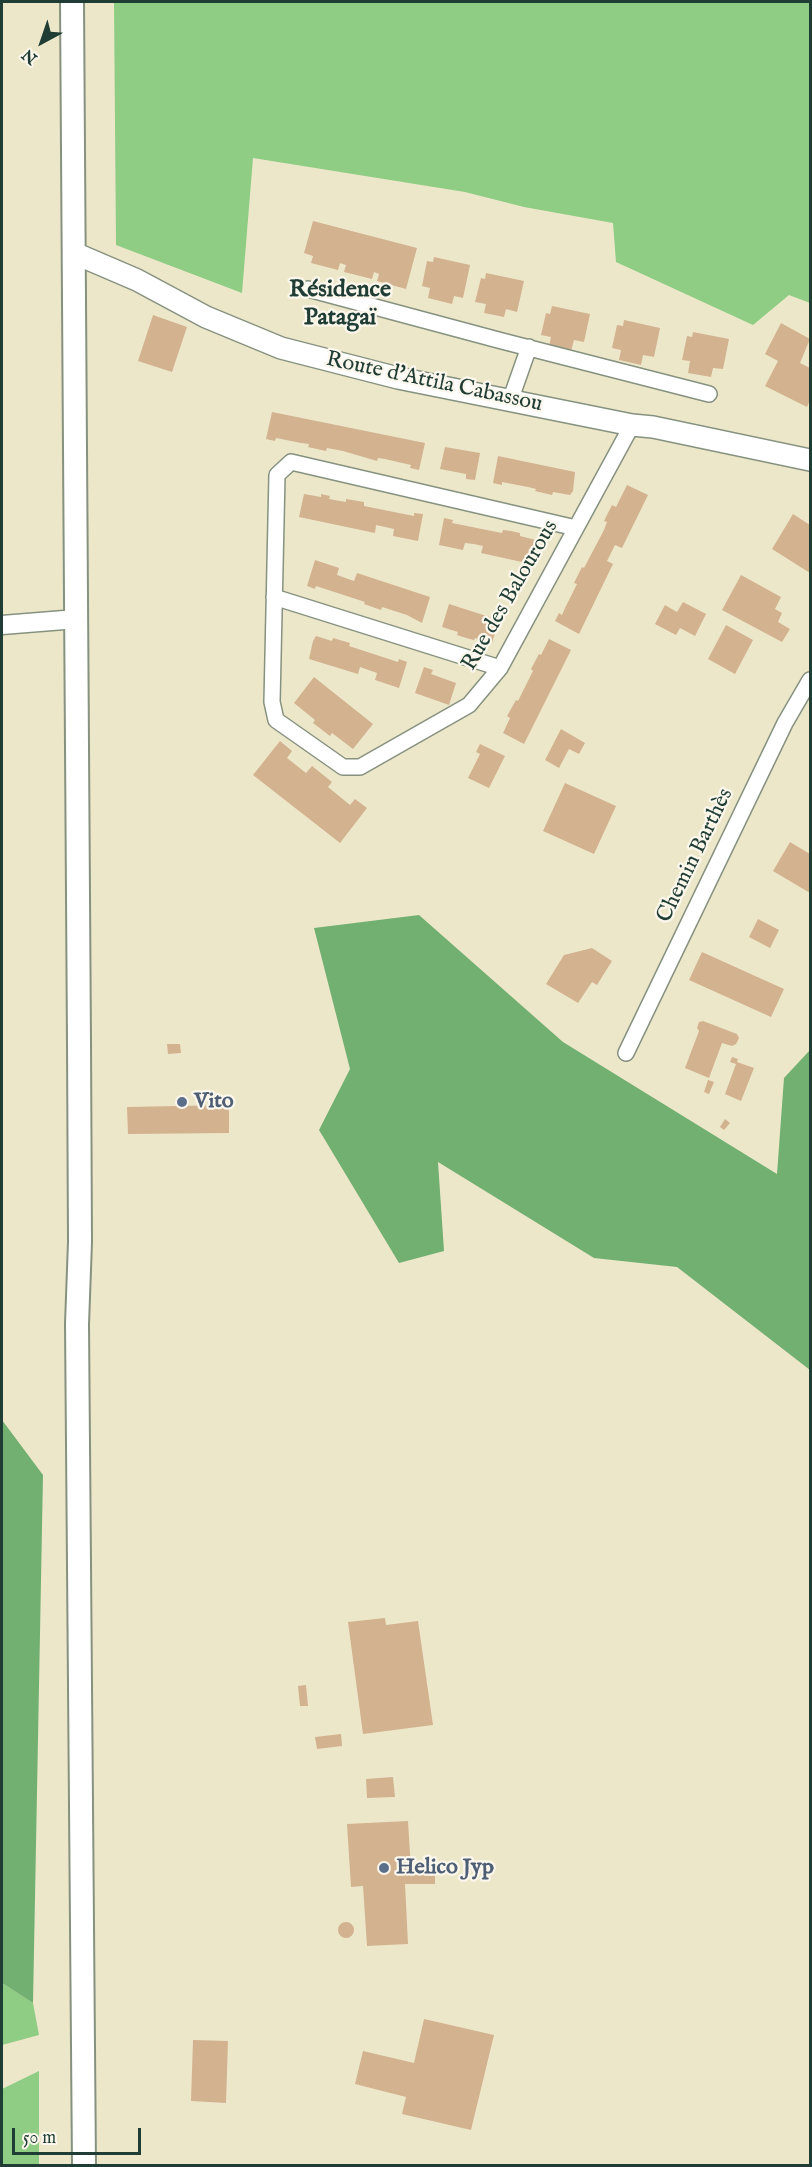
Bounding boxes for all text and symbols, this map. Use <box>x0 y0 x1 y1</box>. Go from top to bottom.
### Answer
north arrow <box>12 12 72 72</box>
text: N <box>19 44 42 68</box>
district label: Résidence Patagaï <box>289 277 391 333</box>
street label: Route d'Attila Cabassou <box>323 347 545 419</box>
street label: Rue des Balourous <box>457 516 565 676</box>
street label: Chemin Barthès <box>652 785 740 927</box>
place label: Vito <box>194 1089 234 1115</box>
marker: Vito <box>175 1095 189 1109</box>
place label: Helico Jyp <box>396 1855 494 1881</box>
marker: Helico Jyp <box>377 1861 391 1875</box>
scale bar <box>15 2116 144 2154</box>
text: 50 m <box>23 2127 56 2150</box>

